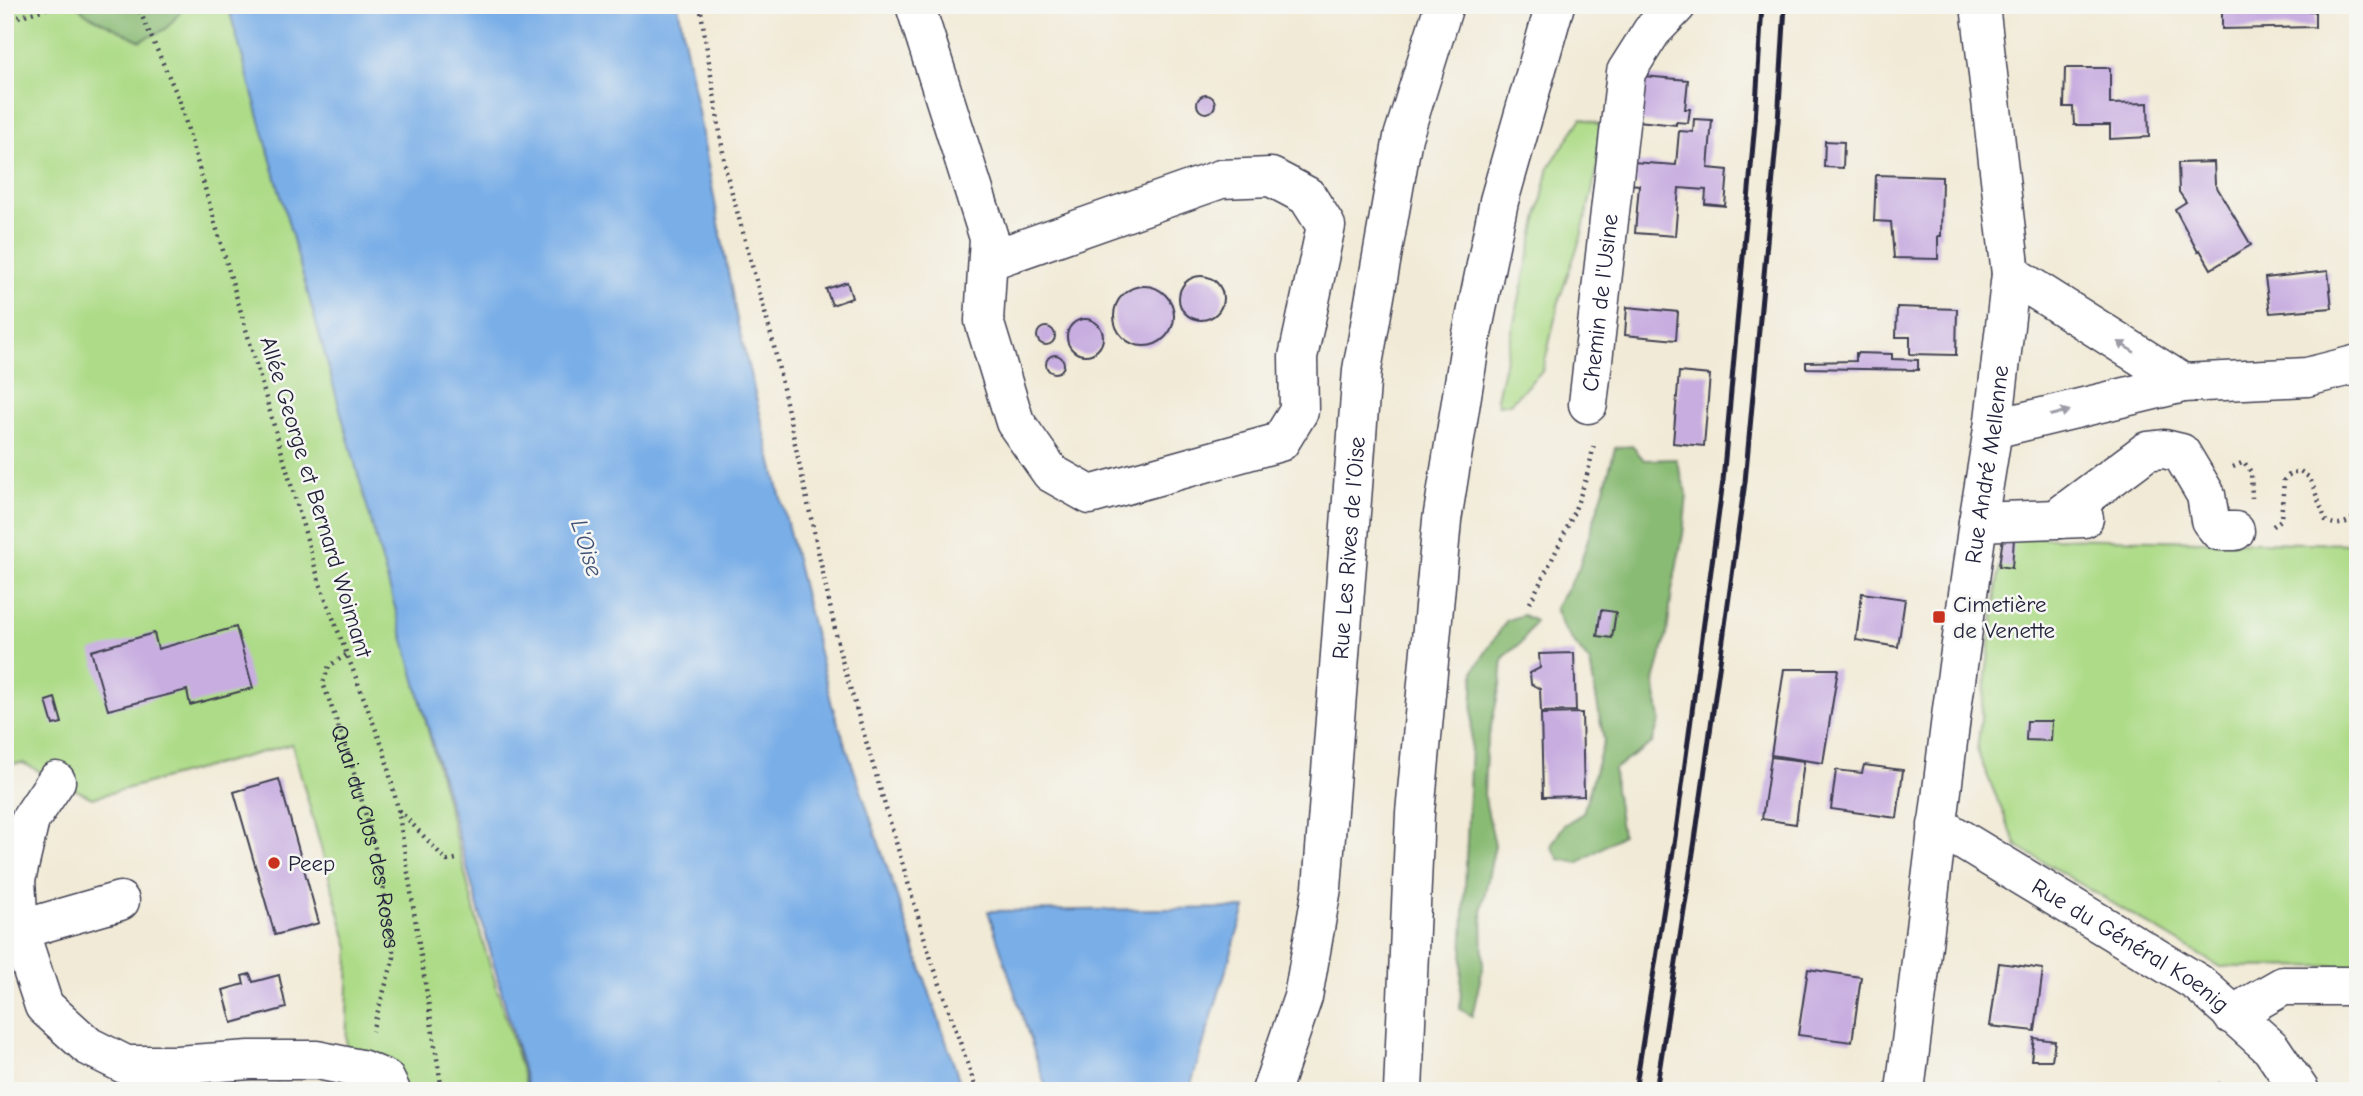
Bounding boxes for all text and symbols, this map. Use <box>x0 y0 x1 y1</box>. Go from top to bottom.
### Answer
street label: Chemin de l'Usine <box>1576 212 1623 393</box>
street label: Allée George et Bernard Woimant <box>254 333 378 662</box>
one-way arrow <box>2116 340 2135 353</box>
street label: Rue André Mellenne <box>1959 364 2014 565</box>
one-way arrow <box>2049 407 2071 418</box>
street label: Rue Les Rives de l'Oise <box>1326 435 1370 660</box>
water label: L'Oise <box>565 516 609 580</box>
place label: Cimetière de Venette <box>1953 591 2055 644</box>
marker: Cimetière de Venette <box>1931 609 1947 625</box>
street label: Quai du Clos des Roses <box>325 721 406 950</box>
place label: Peep <box>288 850 335 877</box>
marker: Peep <box>266 855 282 871</box>
street label: Rue du Général Koenig <box>2027 872 2235 1018</box>

